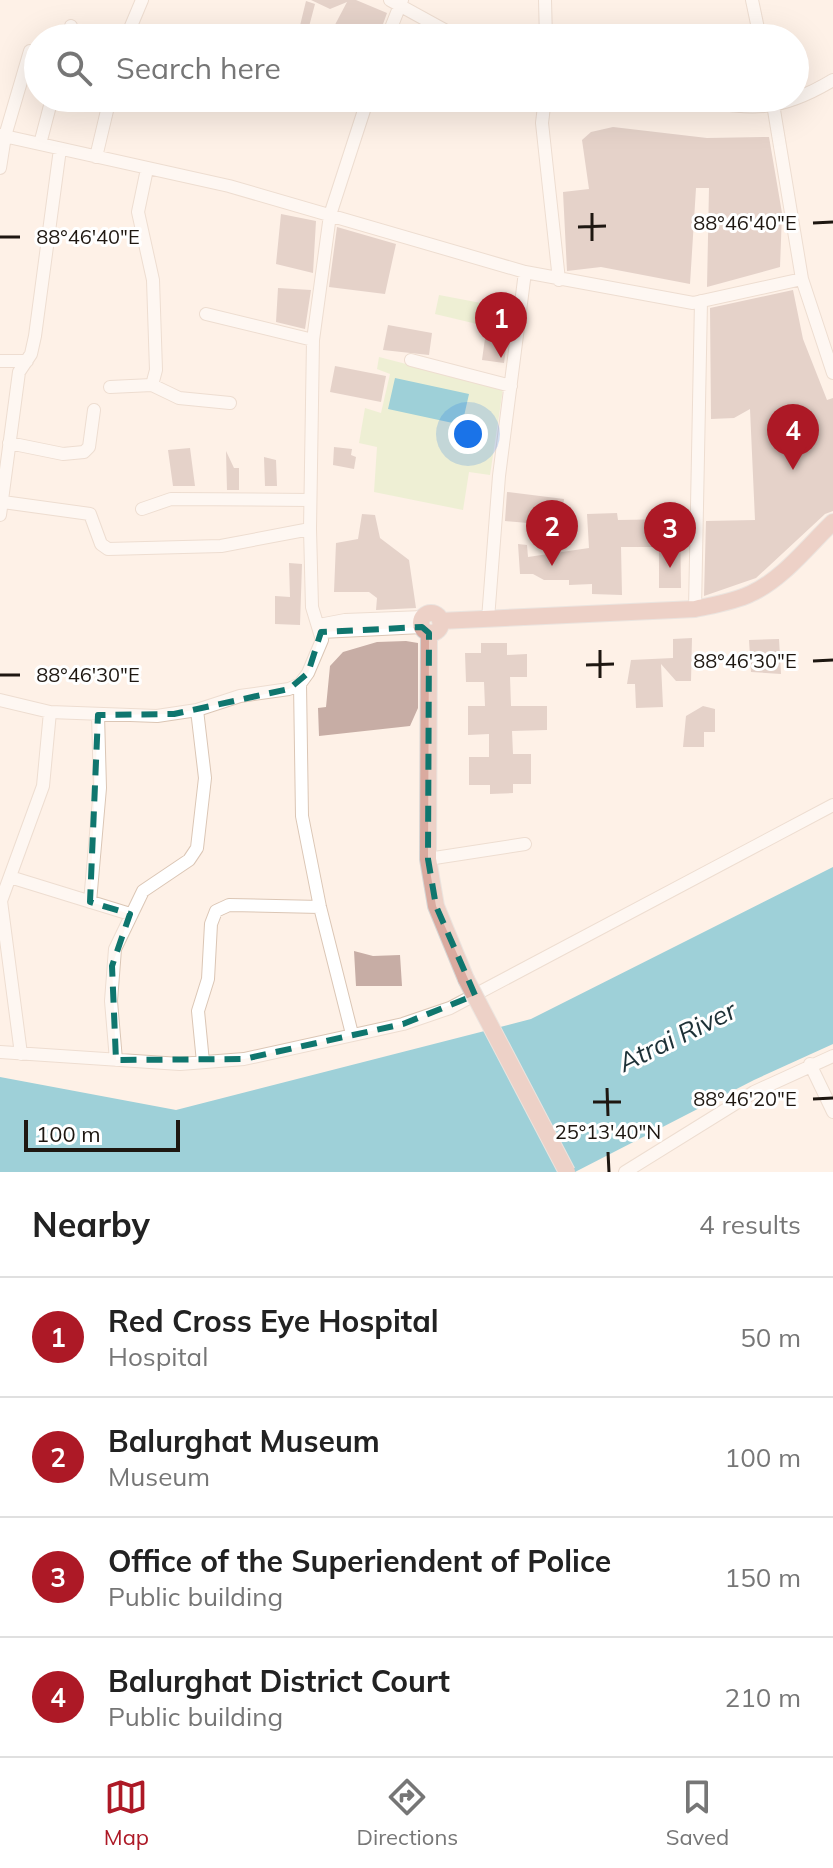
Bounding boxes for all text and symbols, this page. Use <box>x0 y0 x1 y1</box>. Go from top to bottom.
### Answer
search box <box>24 24 809 112</box>
icon: search <box>52 46 96 90</box>
text: Search here <box>116 49 281 87</box>
text: 88°46'40"E <box>693 210 797 235</box>
text: 88°46'40"E <box>36 224 140 249</box>
pin: 1 <box>475 292 527 358</box>
pin: 4 <box>767 404 819 470</box>
your location <box>448 414 488 454</box>
pin: 2 <box>526 500 578 566</box>
pin: 3 <box>644 502 696 568</box>
text: 88°46'30"E <box>693 648 797 673</box>
text: 88°46'30"E <box>36 662 140 687</box>
water label: Atrai River <box>612 993 743 1079</box>
text: 88°46'20"E <box>693 1086 797 1111</box>
scale bar <box>24 1116 180 1152</box>
text: 25°13'40"N <box>555 1119 661 1144</box>
text: 100 m <box>36 1120 101 1148</box>
text: Nearby <box>32 1203 150 1246</box>
text: 4 results <box>699 1208 801 1241</box>
text: Red Cross Eye Hospital <box>108 1302 439 1340</box>
text: 1 <box>50 1321 66 1354</box>
text: 50 m <box>740 1321 801 1354</box>
text: Hospital <box>108 1340 208 1373</box>
text: Balurghat Museum <box>108 1422 380 1460</box>
text: 2 <box>50 1441 66 1474</box>
text: 100 m <box>725 1441 801 1474</box>
text: Museum <box>108 1460 210 1493</box>
text: Office of the Superiendent of Police <box>108 1542 611 1580</box>
text: 3 <box>50 1561 66 1594</box>
text: 150 m <box>725 1561 801 1594</box>
text: Public building <box>108 1580 283 1613</box>
text: Balurghat District Court <box>108 1662 450 1700</box>
text: 4 <box>50 1681 66 1714</box>
text: 210 m <box>725 1681 801 1714</box>
text: Public building <box>108 1700 283 1733</box>
tab: Map <box>104 1775 149 1851</box>
tab: Directions <box>357 1775 458 1851</box>
tab: Saved <box>666 1775 729 1851</box>

